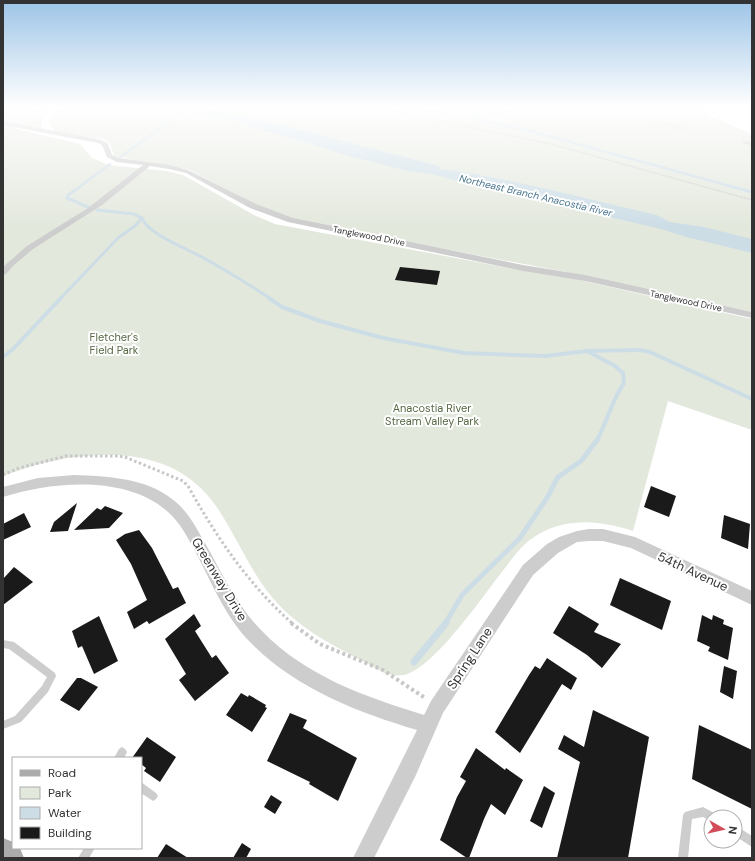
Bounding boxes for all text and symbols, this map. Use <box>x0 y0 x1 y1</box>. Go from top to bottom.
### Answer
water label: Northeast Branch Anacostia River <box>458 172 614 219</box>
street label: Tanglewood Drive <box>332 223 406 249</box>
street label: Tanglewood Drive <box>649 288 723 314</box>
park label: Fletcher's Field Park <box>90 330 139 357</box>
park label: Anacostia River Stream Valley Park <box>385 401 479 428</box>
street label: Greenway Drive <box>188 534 251 624</box>
street label: 54th Avenue <box>655 548 731 595</box>
street label: Spring Lane <box>443 624 496 692</box>
legend <box>12 757 142 849</box>
text: Road <box>48 765 76 781</box>
text: Park <box>48 785 72 801</box>
text: Water <box>48 805 82 821</box>
north arrow <box>703 809 743 849</box>
text: Building <box>48 825 92 841</box>
text: N <box>725 825 740 835</box>

